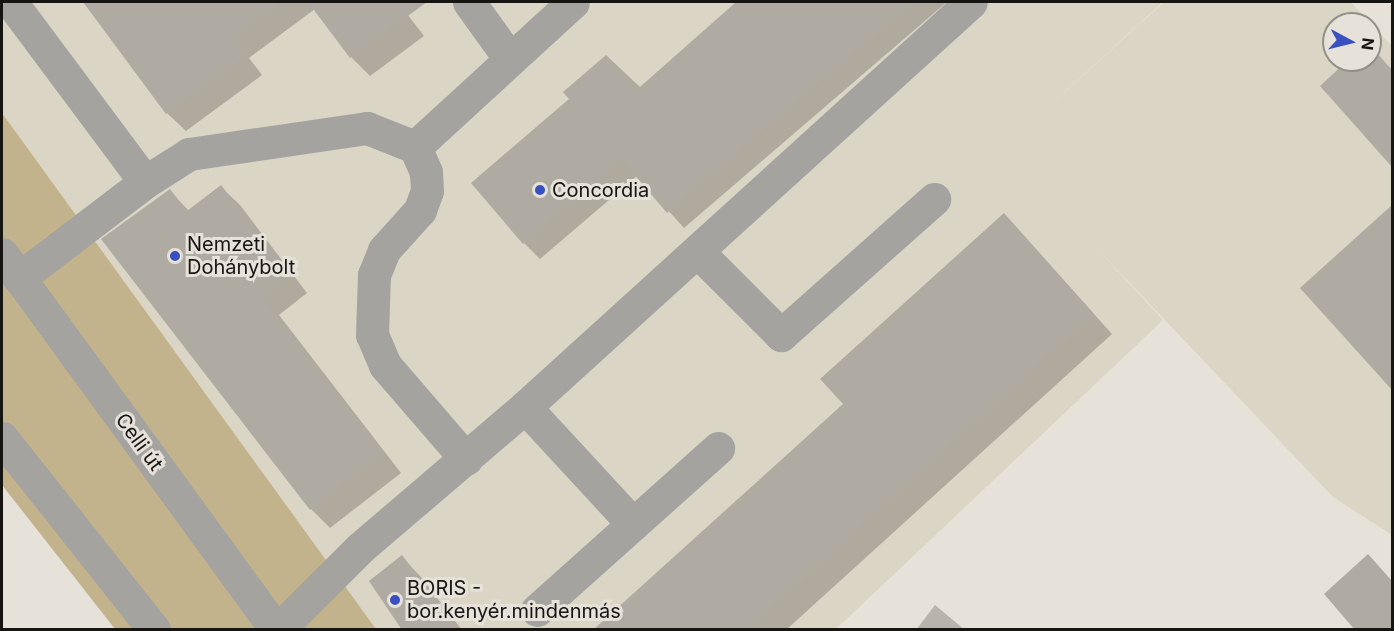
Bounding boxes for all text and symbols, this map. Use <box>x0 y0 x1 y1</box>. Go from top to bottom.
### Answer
north arrow <box>1322 12 1382 72</box>
text: N <box>1357 37 1379 51</box>
place label: Concordia <box>552 178 649 202</box>
marker: Concordia <box>533 183 547 197</box>
place label: Nemzeti Dohánybolt <box>187 232 295 279</box>
marker: Nemzeti Dohánybolt <box>168 249 182 263</box>
street label: Celli út <box>110 409 168 475</box>
place label: BORIS - bor.kenyér.mindenmás <box>407 576 621 623</box>
marker: BORIS - bor.kenyér.mindenmás <box>388 593 402 607</box>

